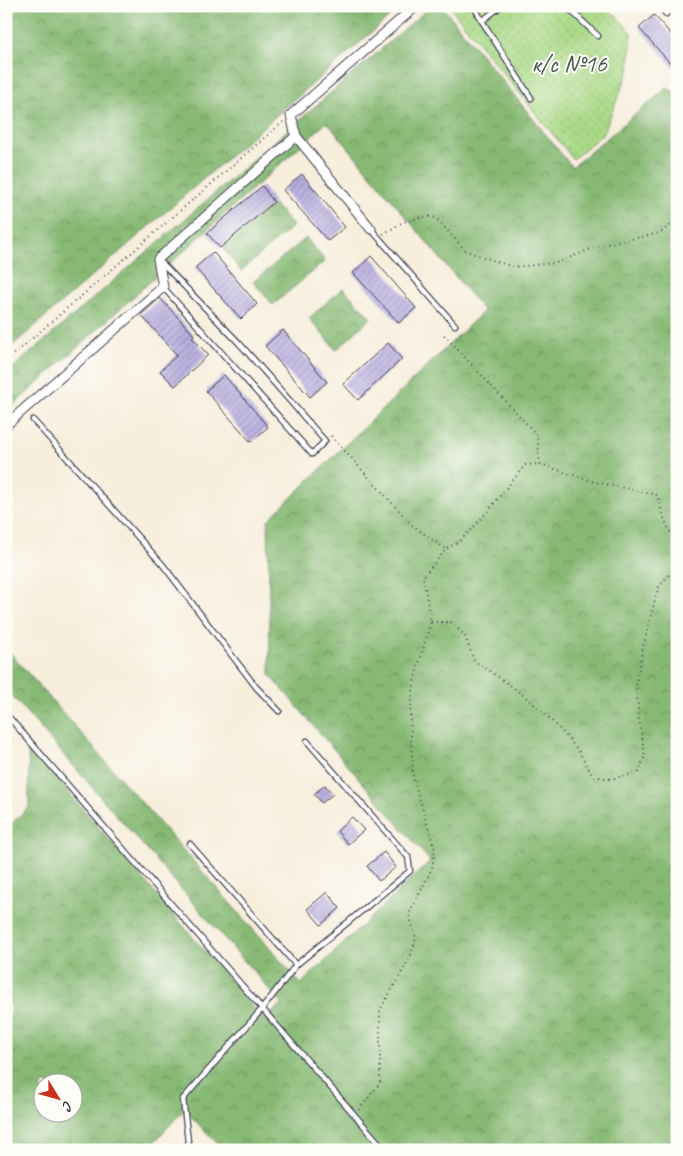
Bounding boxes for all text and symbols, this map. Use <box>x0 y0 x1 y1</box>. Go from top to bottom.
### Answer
park label: к/с №16 <box>531 48 607 80</box>
north arrow <box>32 1074 82 1124</box>
text: С <box>58 1098 77 1115</box>

